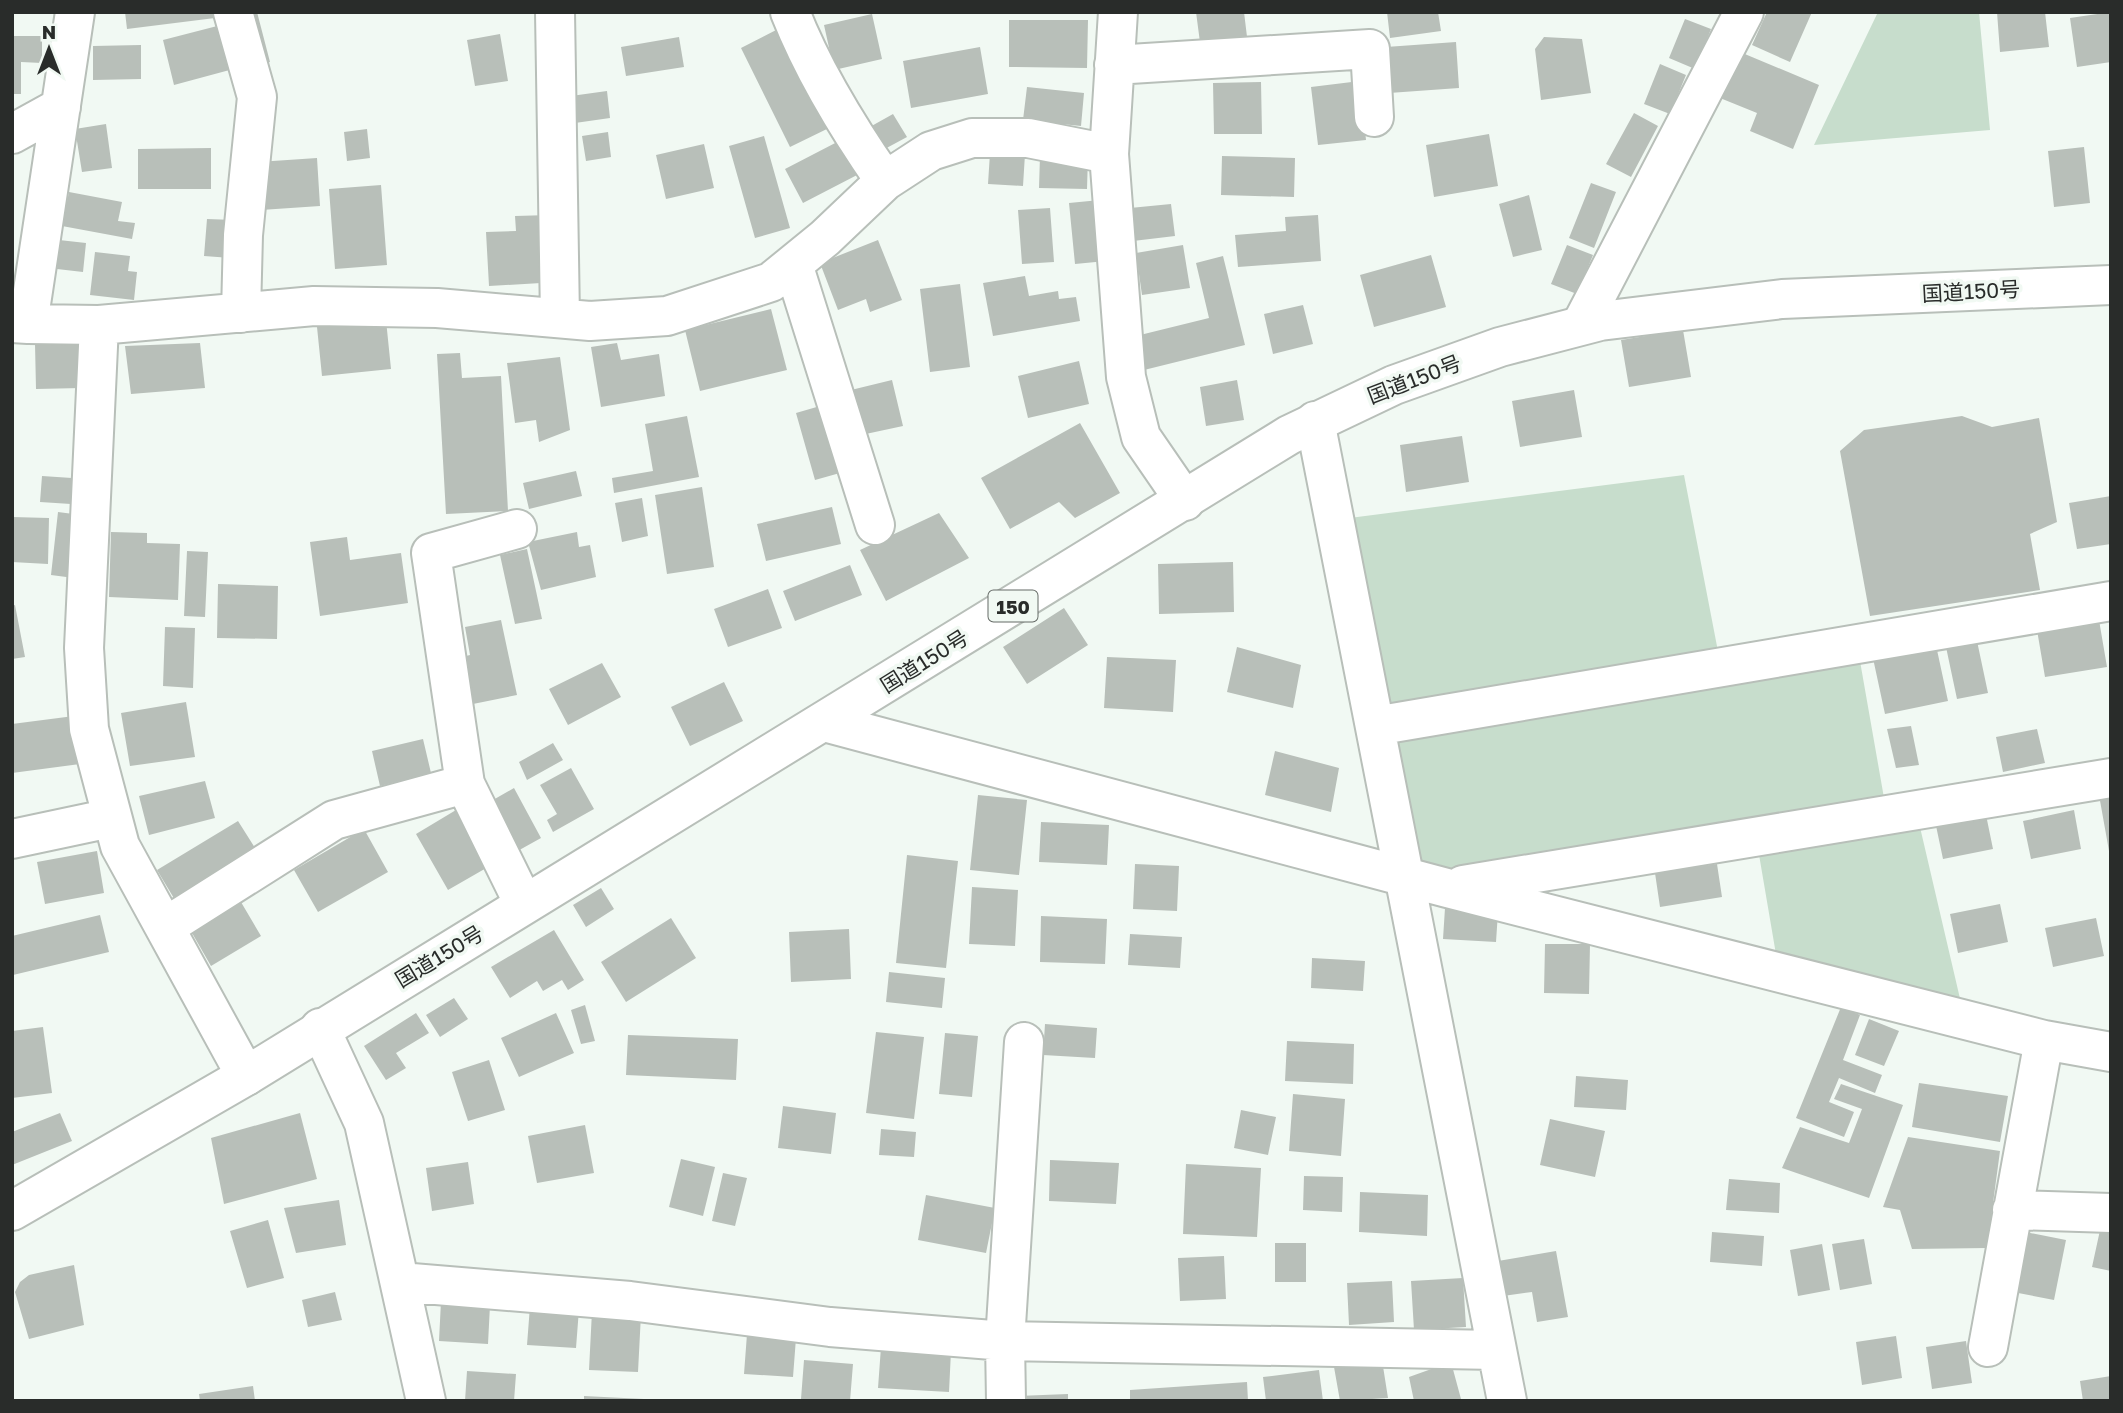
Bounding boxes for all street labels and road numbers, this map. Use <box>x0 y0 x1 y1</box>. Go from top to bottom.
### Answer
street label: 国道150号 <box>1921 275 2021 307</box>
street label: 国道150号 <box>1363 349 1465 409</box>
road number: 150 <box>988 590 1038 622</box>
street label: 国道150号 <box>875 624 973 698</box>
street label: 国道150号 <box>390 920 488 992</box>

